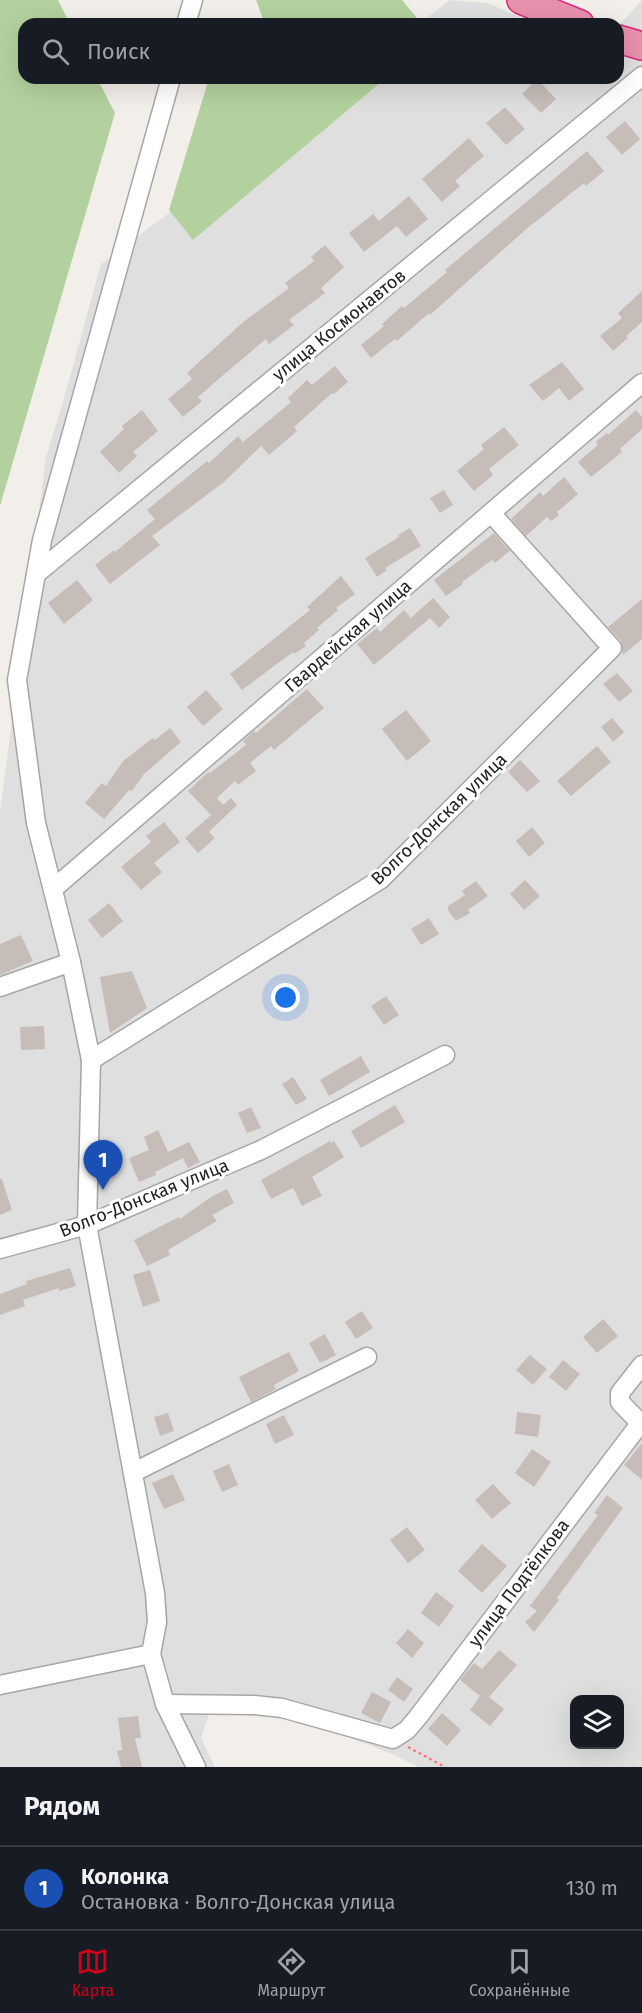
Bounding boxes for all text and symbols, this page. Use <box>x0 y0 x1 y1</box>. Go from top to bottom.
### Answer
search box <box>18 18 624 84</box>
icon: search <box>39 35 72 68</box>
text: Поиск <box>87 38 150 65</box>
street label: улица Космонавтов <box>268 264 410 386</box>
street label: Гвардейская улица <box>280 575 416 697</box>
street label: Волго-Донская улица <box>366 748 512 890</box>
your location <box>271 983 300 1012</box>
pin: 1 <box>84 1140 122 1190</box>
street label: Волго-Донская улица <box>56 1154 232 1242</box>
street label: улица Подтёлкова <box>464 1515 574 1651</box>
map controls <box>570 1695 624 1749</box>
button: layers <box>570 1695 624 1749</box>
text: Рядом <box>24 1791 100 1822</box>
text: Колонка <box>81 1863 169 1890</box>
text: 1 <box>39 1876 48 1900</box>
text: 130 m <box>566 1876 618 1900</box>
text: Остановка · Волго-Донская улица <box>81 1890 395 1914</box>
tab: Карта <box>72 1945 114 2000</box>
tab: Маршрут <box>258 1945 326 2000</box>
tab: Сохранённые <box>469 1945 570 2000</box>

